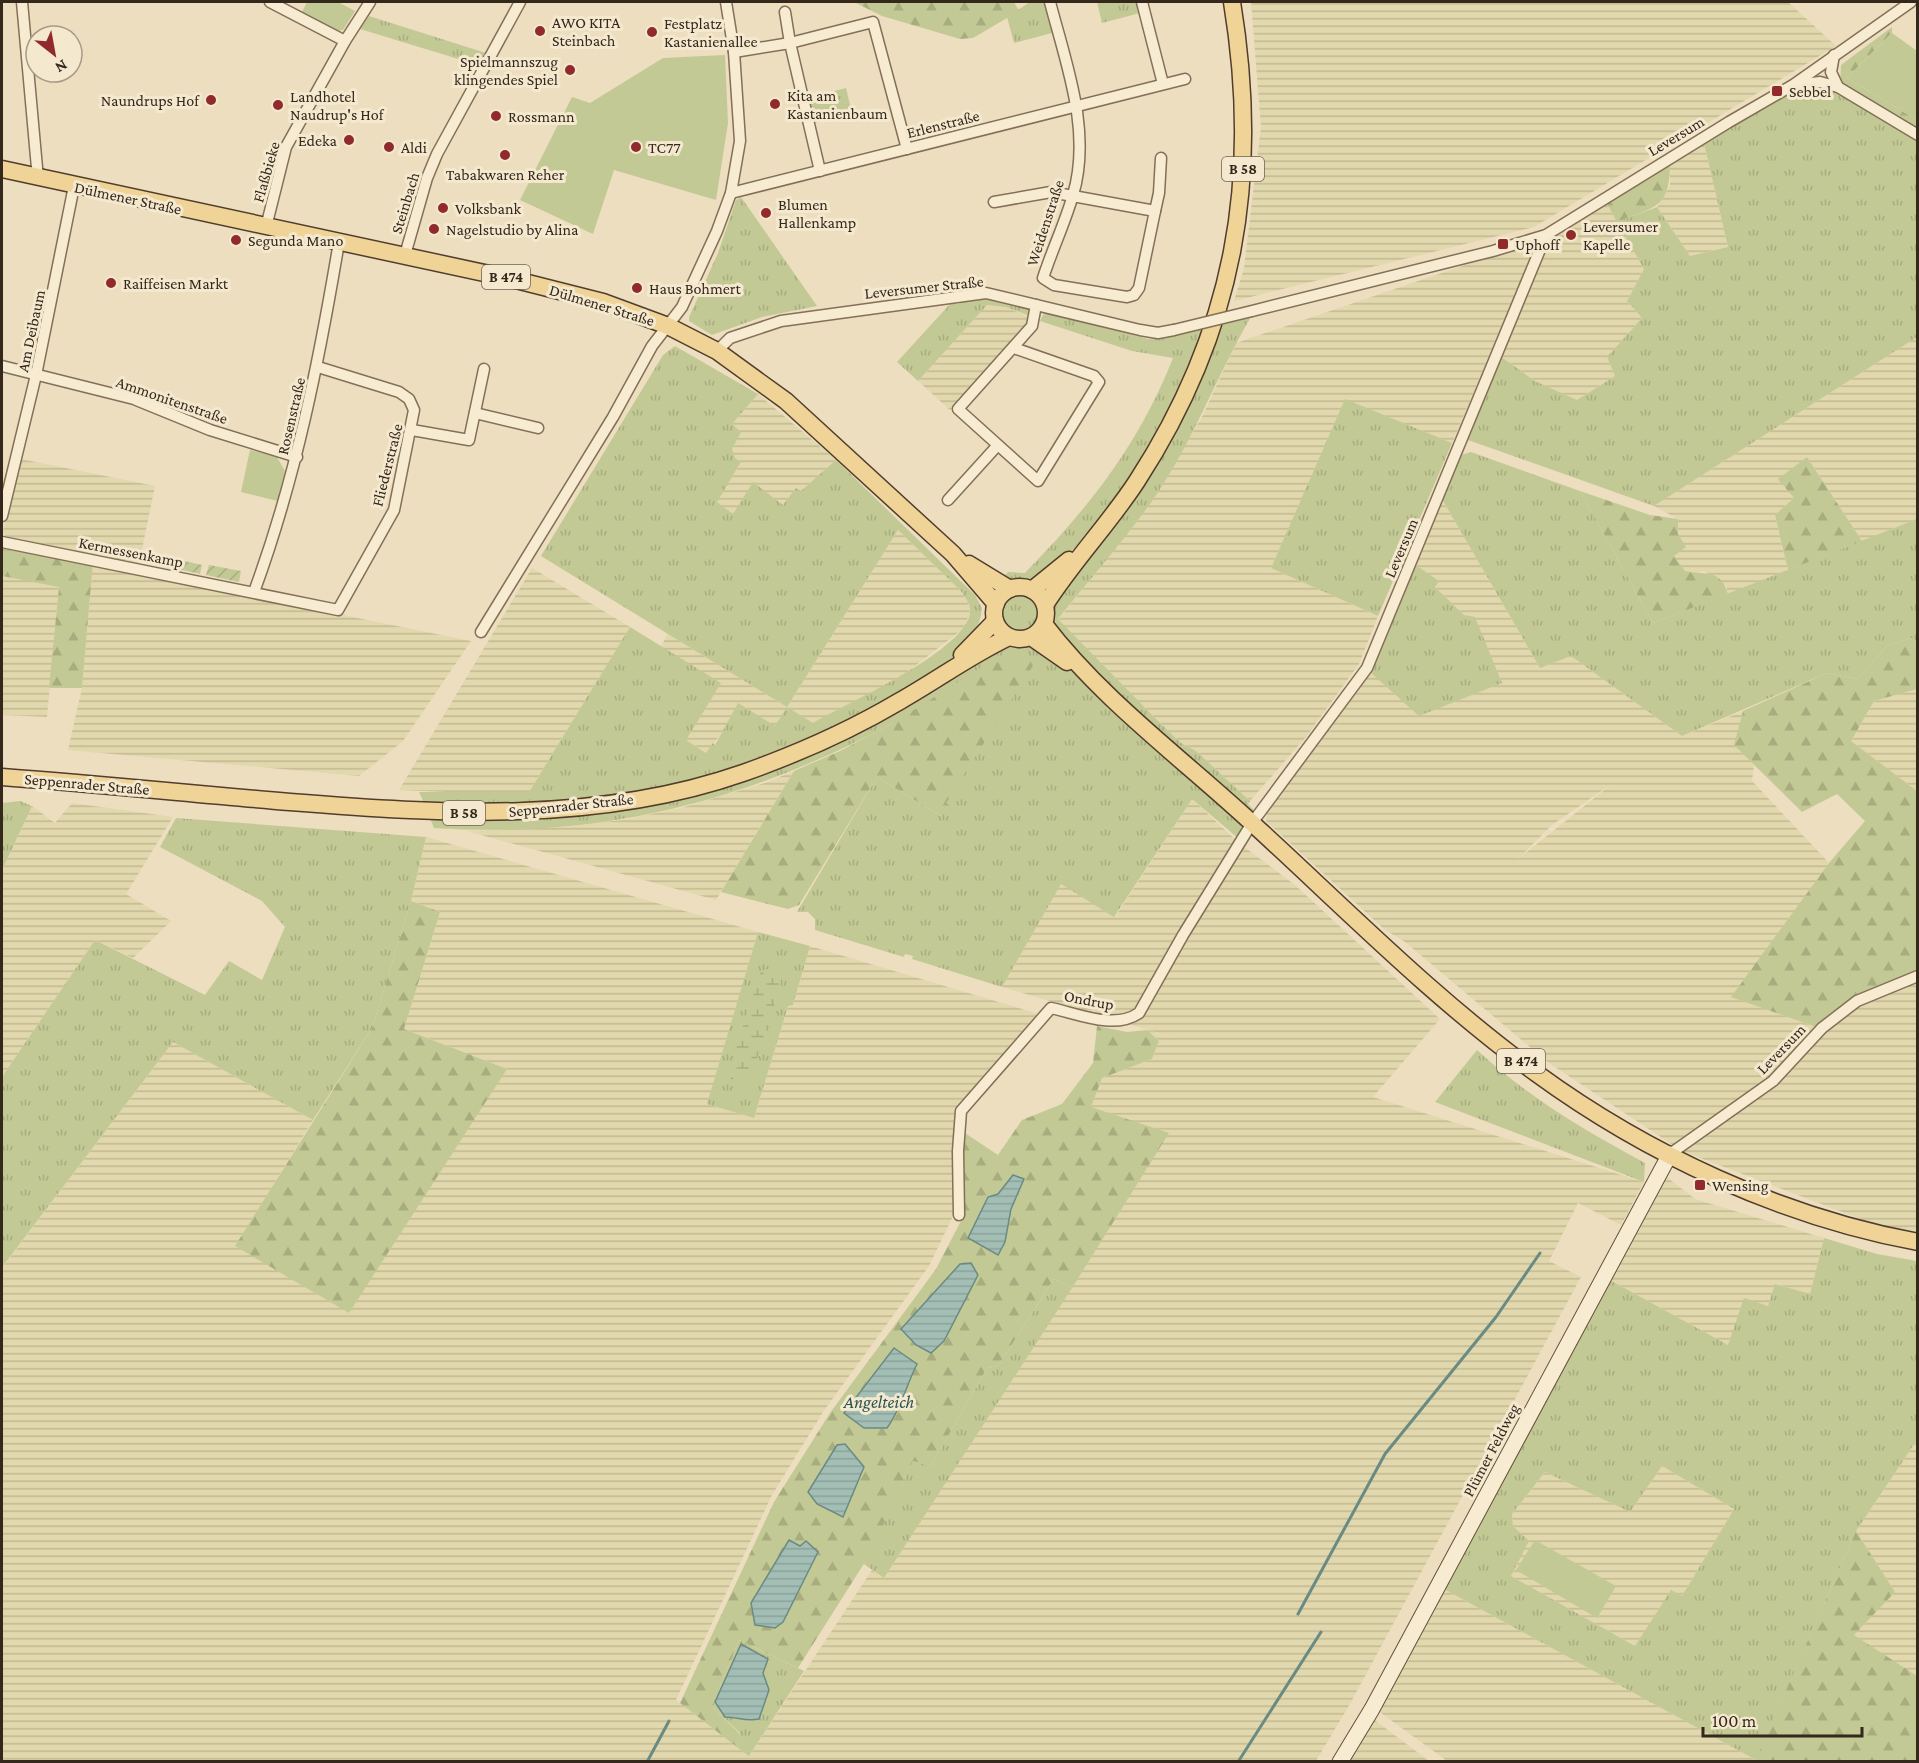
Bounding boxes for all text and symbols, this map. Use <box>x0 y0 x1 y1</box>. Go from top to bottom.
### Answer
place label: AWO KITA Steinbach <box>552 14 621 49</box>
place label: Festplatz Kastanienallee <box>664 15 758 50</box>
north arrow <box>24 24 84 84</box>
marker: AWO KITA Steinbach <box>533 24 547 38</box>
marker: Festplatz Kastanienallee <box>645 25 659 39</box>
place label: Spielmannszug klingendes Spiel <box>454 53 558 89</box>
text: N <box>52 56 71 77</box>
marker: Spielmannszug klingendes Spiel <box>563 63 577 77</box>
place label: Sebbel <box>1789 83 1831 100</box>
marker: Sebbel <box>1770 84 1784 98</box>
place label: Kita am Kastanienbaum <box>787 87 888 122</box>
place label: Landhotel Naudrup's Hof <box>290 88 385 124</box>
place label: Naundrups Hof <box>101 92 200 110</box>
marker: Naundrups Hof <box>204 93 218 107</box>
marker: Kita am Kastanienbaum <box>768 97 782 111</box>
marker: Landhotel Naudrup's Hof <box>271 98 285 112</box>
street label: Erlenstraße <box>905 107 981 141</box>
place label: Rossmann <box>508 108 575 125</box>
marker: Rossmann <box>489 109 503 123</box>
street label: Leversum <box>1645 113 1707 159</box>
place label: Edeka <box>298 132 338 149</box>
marker: Edeka <box>342 133 356 147</box>
place label: Aldi <box>401 139 427 156</box>
place label: TC77 <box>648 139 681 156</box>
street label: Flaßbieke <box>249 140 283 204</box>
marker: Aldi <box>382 140 396 154</box>
marker: TC77 <box>629 140 643 154</box>
marker: Tabakwaren Reher <box>498 148 512 162</box>
road number: B 58 <box>1222 157 1264 181</box>
place label: Tabakwaren Reher <box>446 166 565 183</box>
street label: Steinbach <box>388 170 422 236</box>
street label: Dülmener Straße <box>73 178 183 218</box>
street label: Weidenstraße <box>1023 178 1067 268</box>
place label: Blumen Hallenkamp <box>778 196 856 232</box>
place label: Volksbank <box>455 200 522 217</box>
marker: Volksbank <box>436 201 450 215</box>
marker: Blumen Hallenkamp <box>759 206 773 220</box>
place label: Leversumer Kapelle <box>1583 218 1658 254</box>
place label: Nagelstudio by Alina <box>446 221 579 239</box>
marker: Nagelstudio by Alina <box>427 222 441 236</box>
marker: Leversumer Kapelle <box>1564 228 1578 242</box>
place label: Segunda Mano <box>248 232 343 250</box>
marker: Segunda Mano <box>229 233 243 247</box>
place label: Uphoff <box>1515 236 1561 254</box>
marker: Uphoff <box>1496 237 1510 251</box>
road number: B 474 <box>482 265 530 289</box>
street label: Leversumer Straße <box>864 272 984 302</box>
place label: Raiffeisen Markt <box>123 275 229 292</box>
marker: Raiffeisen Markt <box>104 276 118 290</box>
place label: Haus Bohmert <box>649 280 742 297</box>
street label: Dülmener Straße <box>547 281 657 329</box>
marker: Haus Bohmert <box>630 281 644 295</box>
street label: Am Deibaum <box>14 288 48 374</box>
street label: Ammonitenstraße <box>114 373 230 427</box>
street label: Rosenstraße <box>274 376 308 456</box>
street label: Fliederstraße <box>369 422 405 508</box>
street label: Leversum <box>1381 516 1421 580</box>
street label: Kermessenkamp <box>77 534 185 571</box>
street label: Seppenrader Straße <box>24 770 150 799</box>
street label: Seppenrader Straße <box>508 790 634 821</box>
road number: B 58 <box>443 801 485 825</box>
street label: Ondrup <box>1063 987 1115 1014</box>
street label: Leversum <box>1753 1021 1809 1077</box>
road number: B 474 <box>1497 1049 1545 1073</box>
place label: Wensing <box>1712 1177 1769 1195</box>
marker: Wensing <box>1693 1178 1707 1192</box>
water label: Angelteich <box>843 1392 914 1412</box>
street label: Plümer Feldweg <box>1459 1400 1524 1500</box>
scale bar <box>1703 1700 1862 1738</box>
text: 100 m <box>1712 1711 1757 1731</box>

